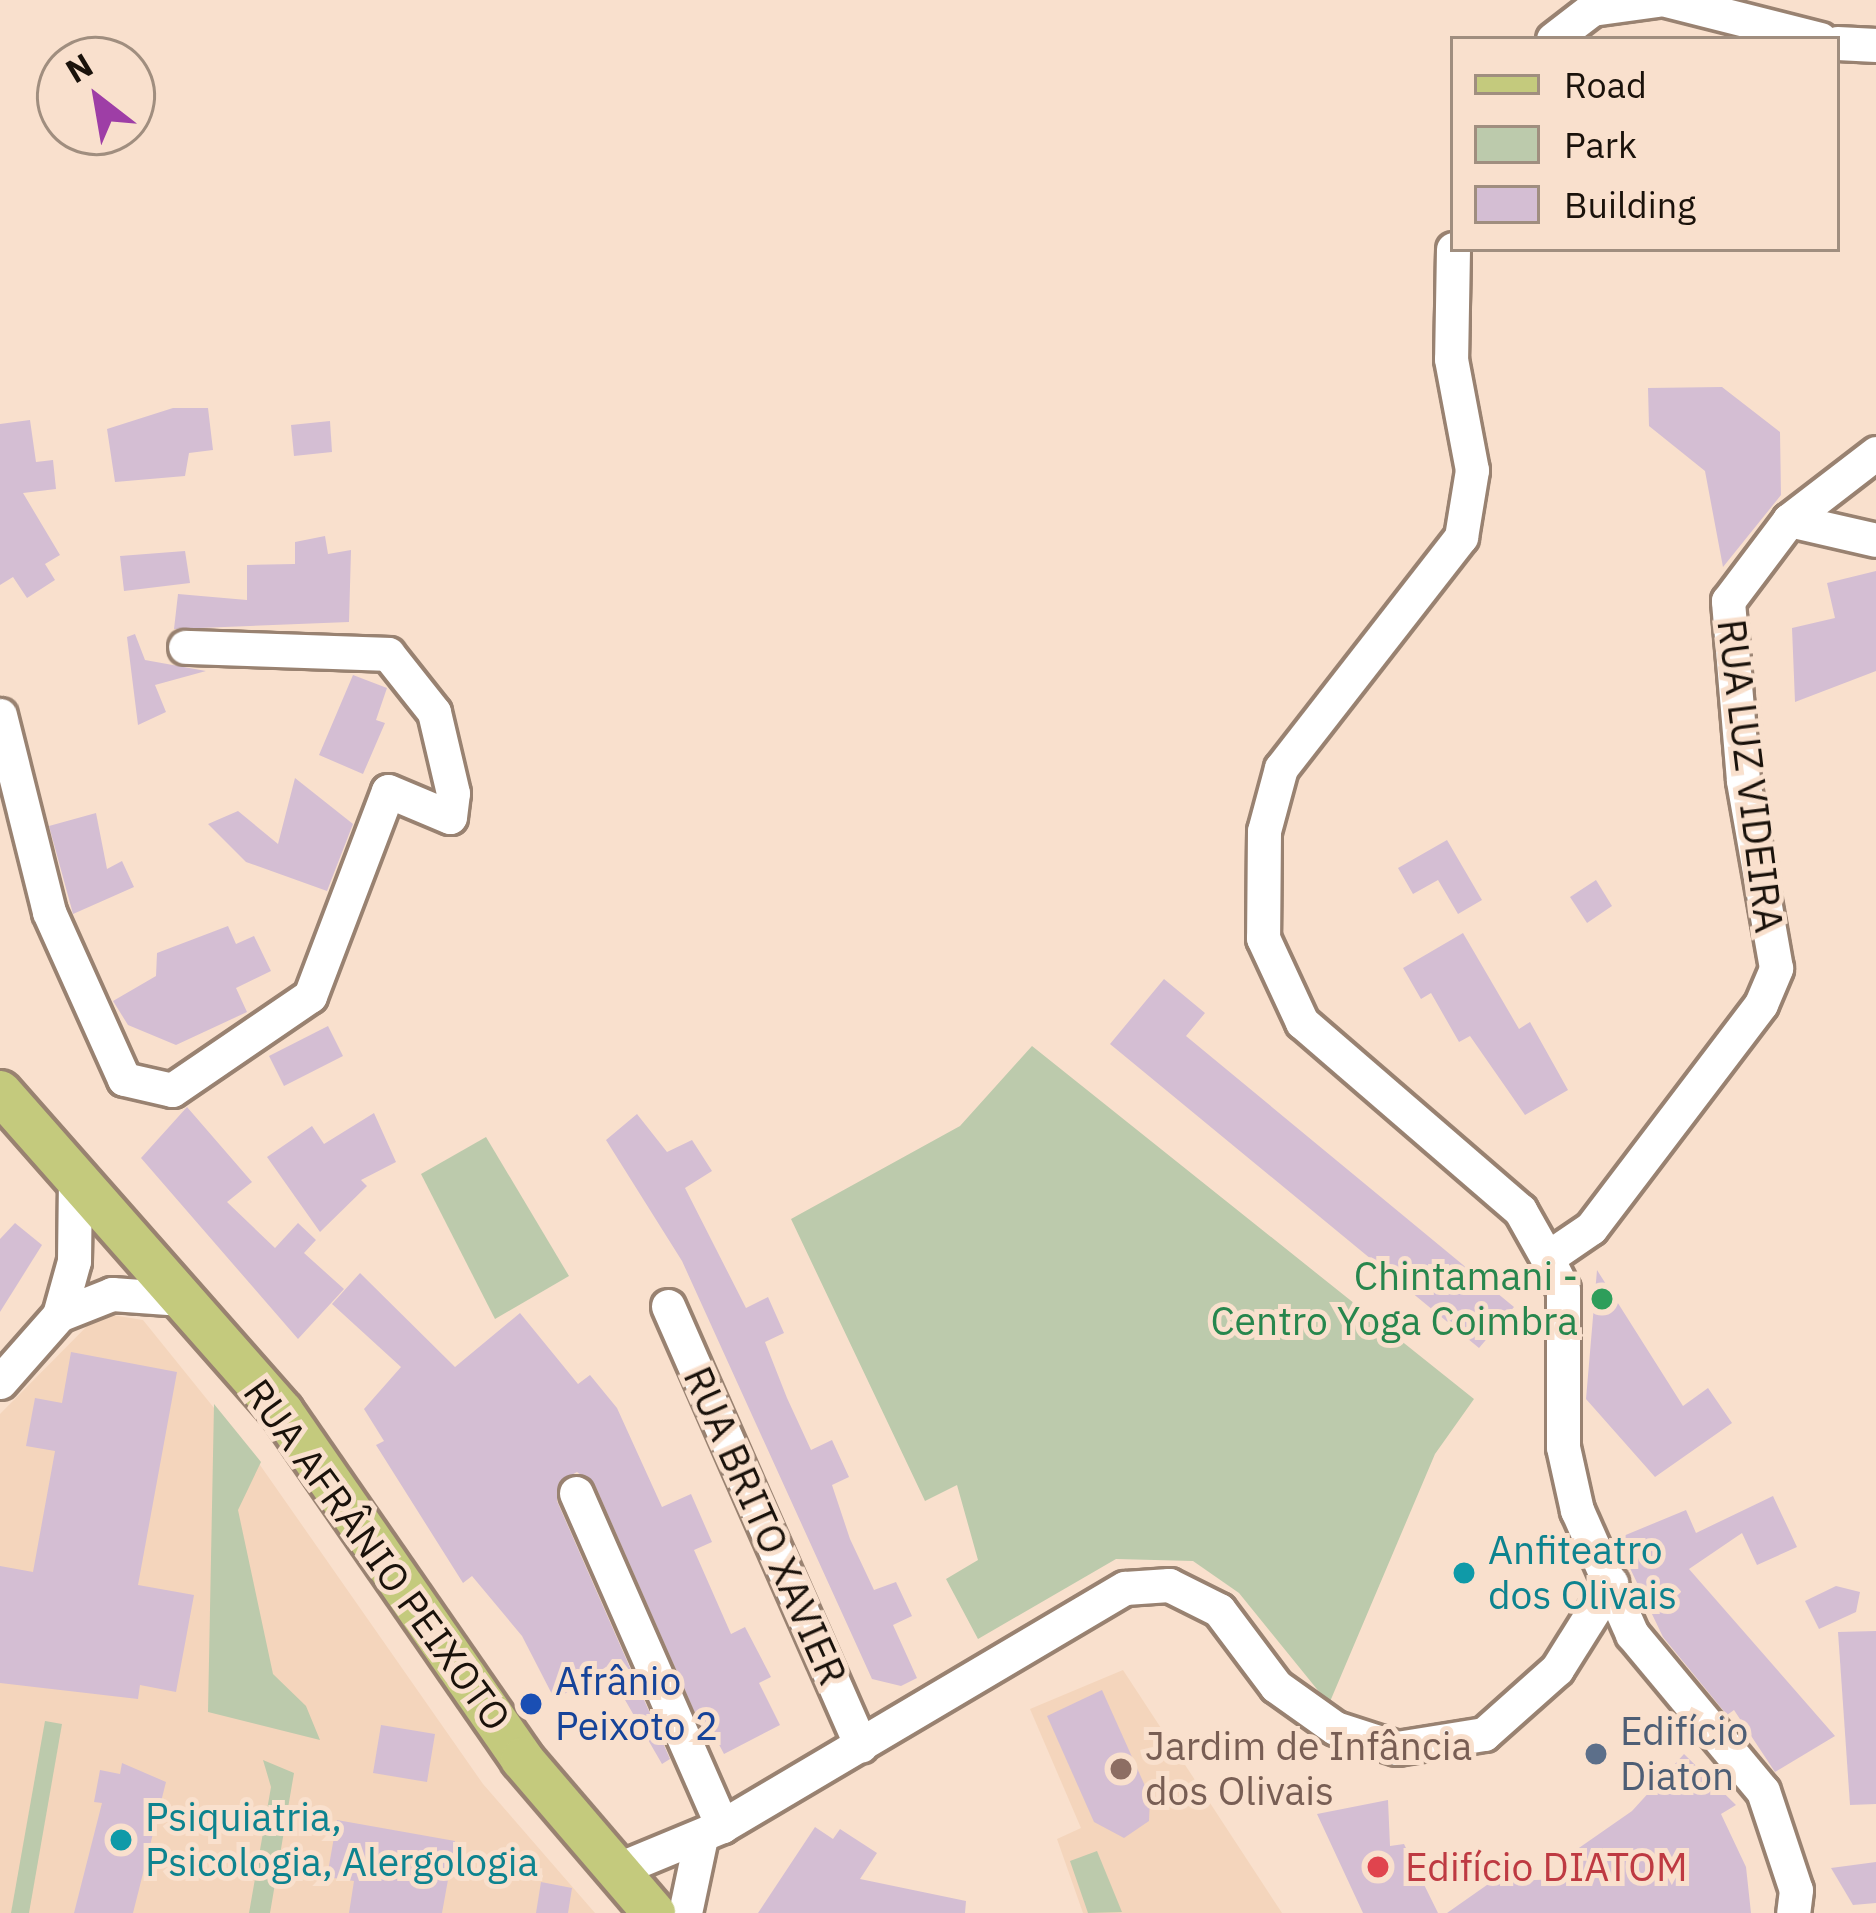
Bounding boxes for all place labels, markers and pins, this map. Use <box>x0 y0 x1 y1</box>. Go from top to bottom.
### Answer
place label: Chintamani - Centro Yoga Coimbra <box>1210 1254 1578 1345</box>
marker: Chintamani - Centro Yoga Coimbra <box>1589 1286 1615 1312</box>
place label: Anfiteatro dos Olivais <box>1488 1528 1677 1619</box>
marker: Anfiteatro dos Olivais <box>1451 1560 1477 1586</box>
place label: Afrânio Peixoto 2 <box>555 1659 718 1750</box>
marker: Afrânio Peixoto 2 <box>518 1691 544 1717</box>
place label: Edifício Diaton <box>1620 1709 1748 1800</box>
place label: Jardim de Infância dos Olivais <box>1145 1724 1472 1815</box>
marker: Edifício Diaton <box>1583 1741 1609 1767</box>
marker: Jardim de Infância dos Olivais <box>1108 1756 1134 1782</box>
place label: Psiquiatria, Psicologia, Alergologia <box>145 1795 538 1886</box>
marker: Psiquiatria, Psicologia, Alergologia <box>108 1827 134 1853</box>
place label: Edifício DIATOM <box>1405 1844 1688 1890</box>
marker: Edifício DIATOM <box>1362 1851 1394 1883</box>

